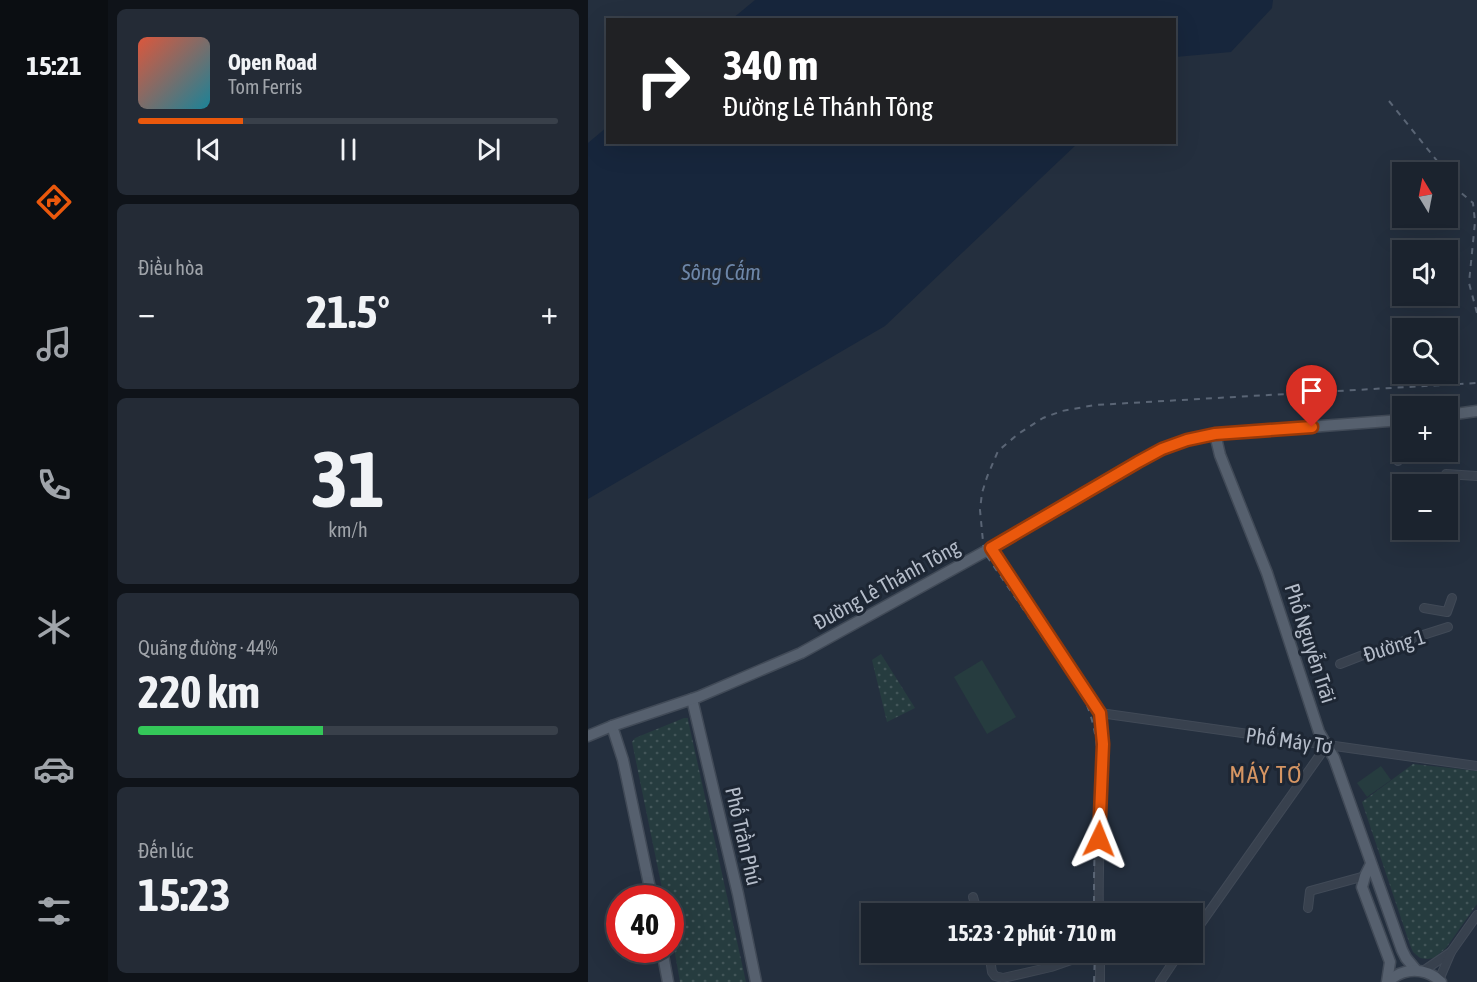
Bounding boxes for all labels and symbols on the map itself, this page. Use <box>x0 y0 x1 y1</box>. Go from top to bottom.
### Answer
north arrow <box>1392 162 1458 228</box>
water label: Sông Cấm <box>680 259 761 285</box>
pin <box>1286 365 1337 427</box>
street label: Đường Lê Thánh Tông <box>809 534 963 634</box>
street label: Phố Nguyễn Trãi <box>1280 580 1342 706</box>
street label: Đường 1 <box>1360 624 1428 666</box>
street label: Phố Máy Tơ <box>1245 722 1334 758</box>
district label: MÁY TƠ <box>1229 761 1303 788</box>
street label: Phố Trần Phú <box>721 784 767 888</box>
position arrow <box>1067 807 1131 871</box>
speed limit sign: 40 <box>606 885 684 963</box>

